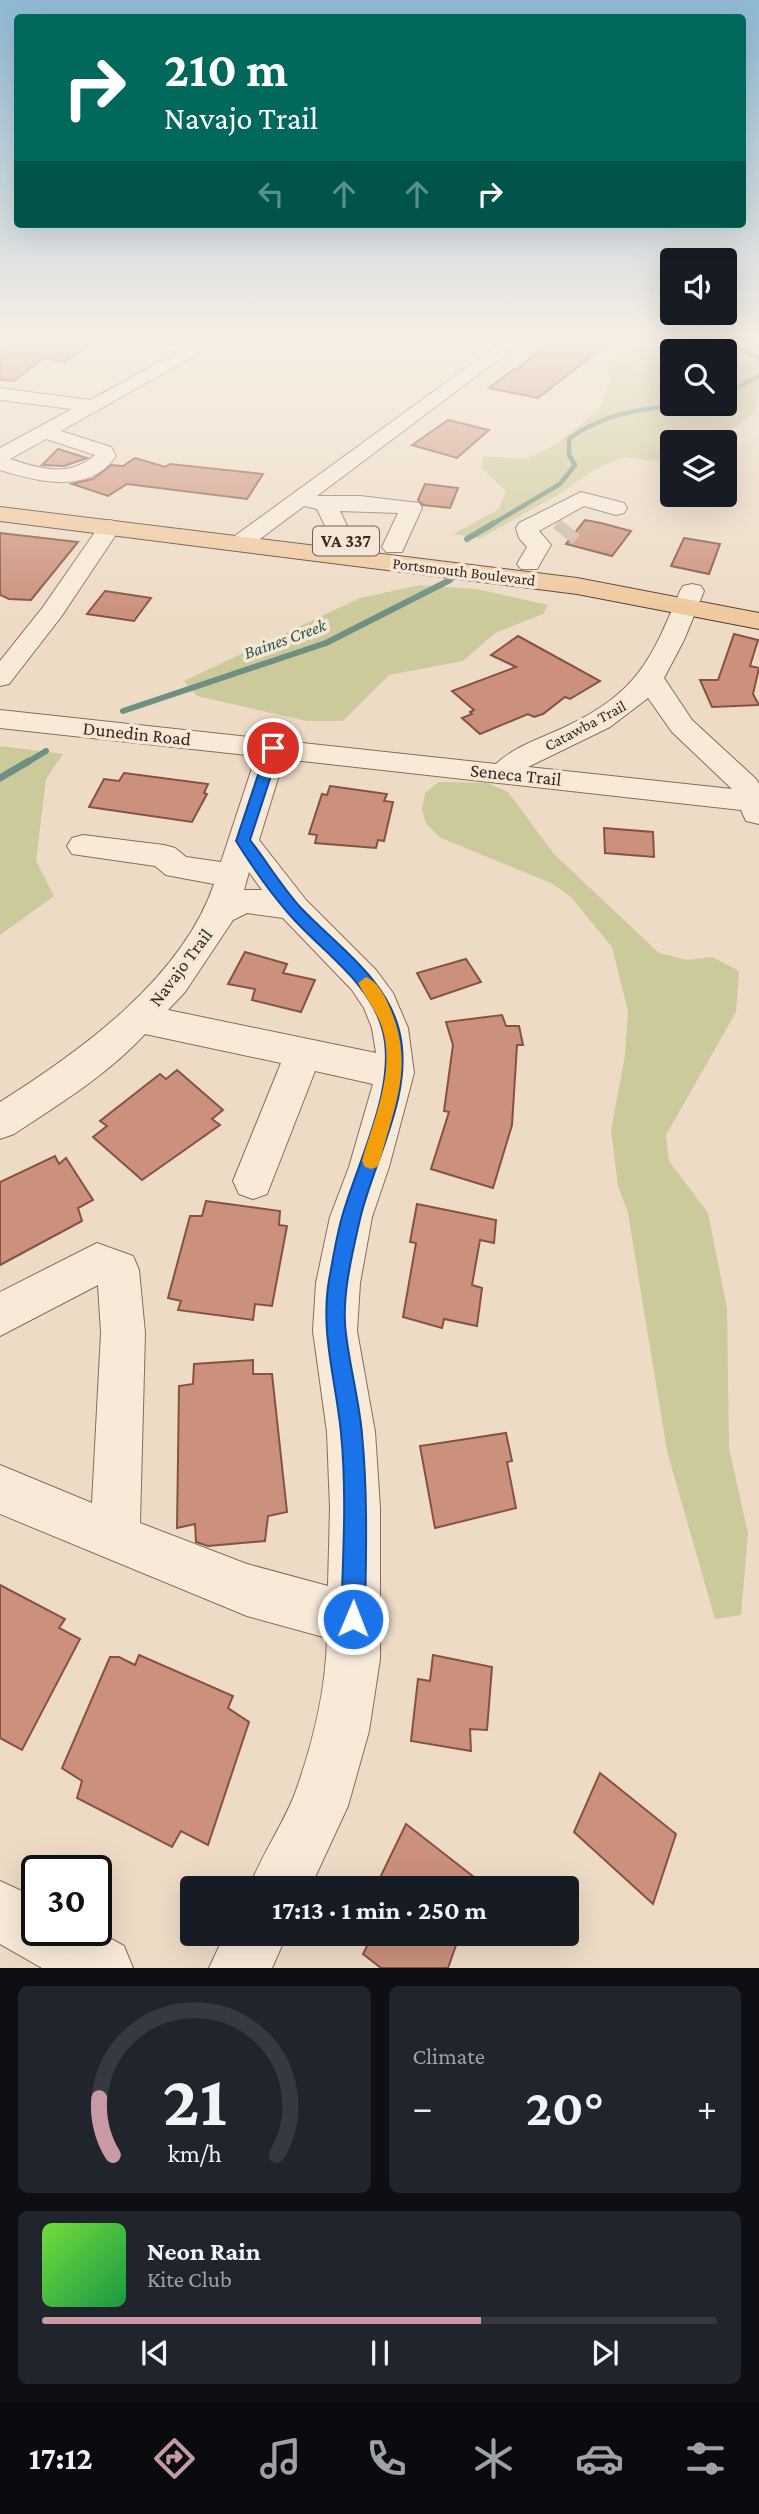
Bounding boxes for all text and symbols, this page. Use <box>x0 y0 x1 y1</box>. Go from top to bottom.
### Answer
icon: right <box>49 42 140 133</box>
text: 210 m <box>164 42 288 97</box>
text: Navajo Trail <box>164 100 318 136</box>
icon: left <box>252 175 290 213</box>
icon: ahead <box>325 175 363 213</box>
icon: ahead <box>398 175 436 213</box>
icon: right <box>471 175 509 213</box>
map controls <box>660 248 737 507</box>
button: sound <box>660 248 737 325</box>
button: search <box>660 339 737 416</box>
button: layers <box>660 430 737 507</box>
road number: VA 337 <box>313 526 379 556</box>
street label: Portsmouth Boulevard <box>392 554 537 589</box>
water label: Baines Creek <box>241 614 330 663</box>
street label: Catawba Trail <box>542 697 629 754</box>
street label: Dunedin Road <box>82 717 192 750</box>
pin <box>243 718 303 778</box>
icon: arrive <box>254 729 292 767</box>
street label: Seneca Trail <box>469 759 563 790</box>
street label: Navajo Trail <box>144 924 217 1011</box>
position arrow <box>316 1582 390 1656</box>
speed limit sign: 30 <box>21 1855 112 1946</box>
text: 17:13 · 1 min · 250 m <box>272 1896 487 1925</box>
text: Climate <box>413 2043 485 2069</box>
text: 21 <box>162 2061 226 2142</box>
text: 20° <box>526 2078 604 2136</box>
text: − <box>413 2086 433 2128</box>
text: + <box>697 2086 717 2128</box>
text: km/h <box>167 2140 221 2167</box>
text: Neon Rain <box>147 2237 261 2266</box>
text: Kite Club <box>147 2266 232 2292</box>
icon: previous <box>136 2334 174 2372</box>
icon: pause <box>361 2334 399 2372</box>
icon: next <box>586 2334 624 2372</box>
icon: directions <box>150 2434 199 2483</box>
icon: music <box>256 2434 305 2483</box>
icon: phone <box>362 2434 411 2483</box>
icon: climate <box>469 2434 518 2483</box>
icon: car <box>575 2434 624 2483</box>
icon: filters <box>681 2434 730 2483</box>
text: 17:12 <box>29 2440 93 2476</box>

